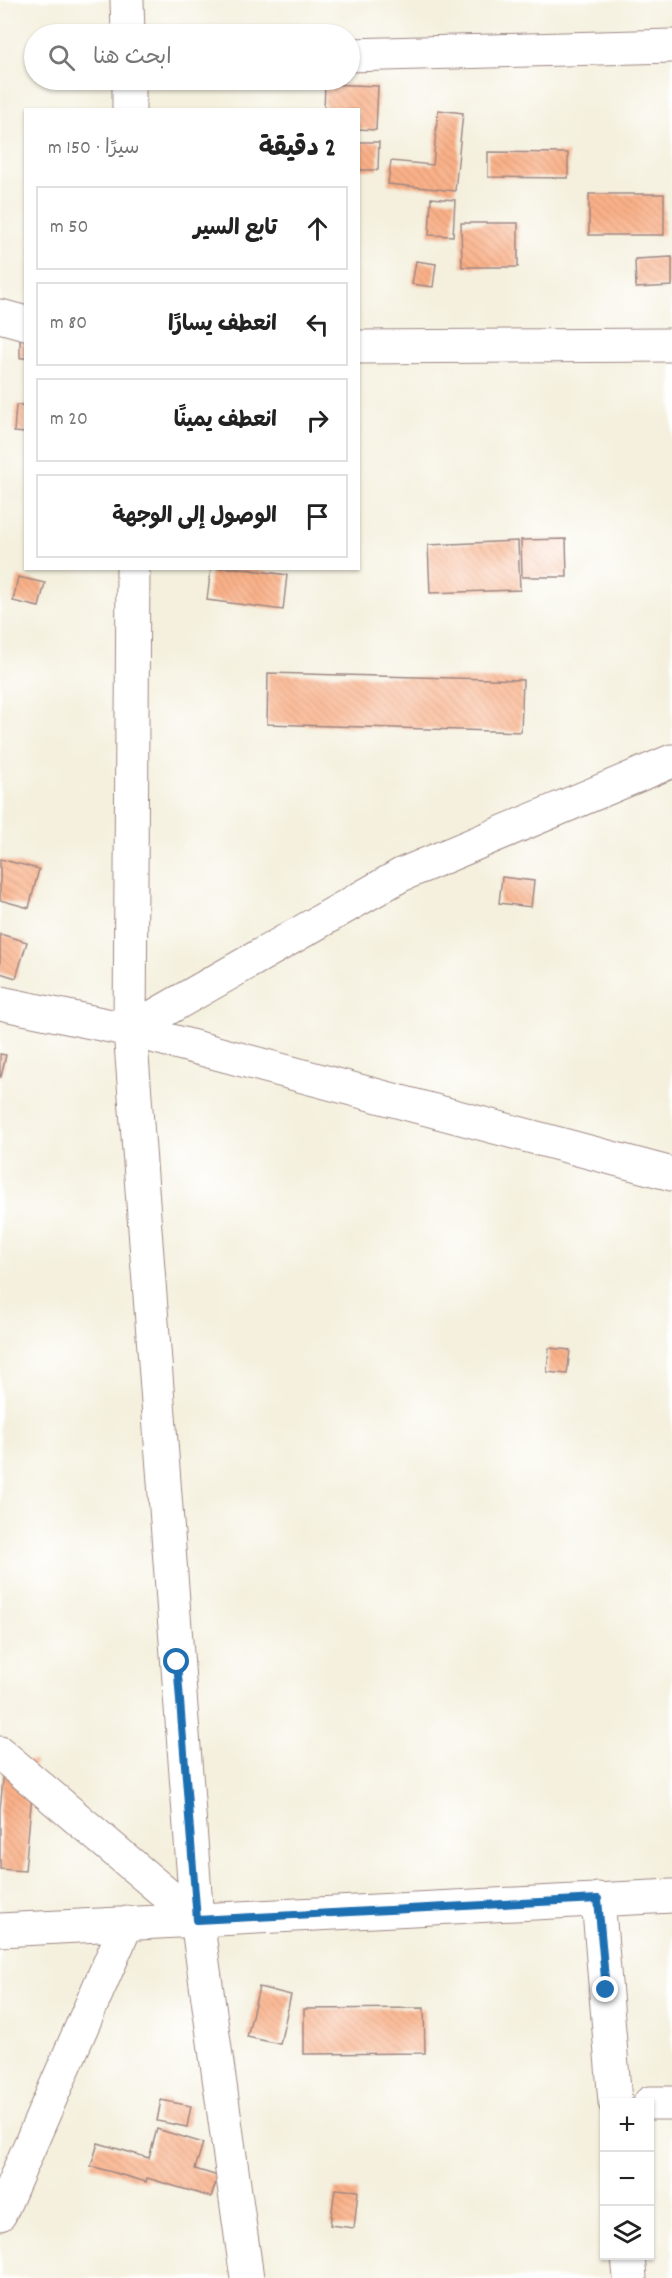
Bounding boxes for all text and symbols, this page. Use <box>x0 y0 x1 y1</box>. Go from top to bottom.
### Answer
search box <box>24 24 360 90</box>
icon: search <box>45 41 78 74</box>
text: ابحث هنا <box>93 43 172 74</box>
text: 2 دقيقة <box>259 131 336 168</box>
text: سيرًا · 150 m <box>48 135 139 163</box>
icon: ahead <box>301 212 334 245</box>
text: 50 m <box>50 214 89 242</box>
text: تابع السير <box>194 214 277 245</box>
icon: left <box>301 308 334 341</box>
text: 80 m <box>50 310 87 338</box>
text: انعطف يسارًا <box>168 310 277 341</box>
icon: right <box>301 404 334 437</box>
text: 20 m <box>50 406 88 434</box>
text: انعطف يمينًا <box>174 406 277 437</box>
icon: arrive <box>301 500 334 533</box>
text: الوصول إلى الوجهة <box>112 502 277 533</box>
route start <box>163 1648 189 1674</box>
route end <box>592 1976 618 2002</box>
map controls <box>600 2098 654 2260</box>
button: + <box>600 2098 654 2152</box>
button: − <box>600 2152 654 2206</box>
button: layers <box>600 2206 654 2260</box>

